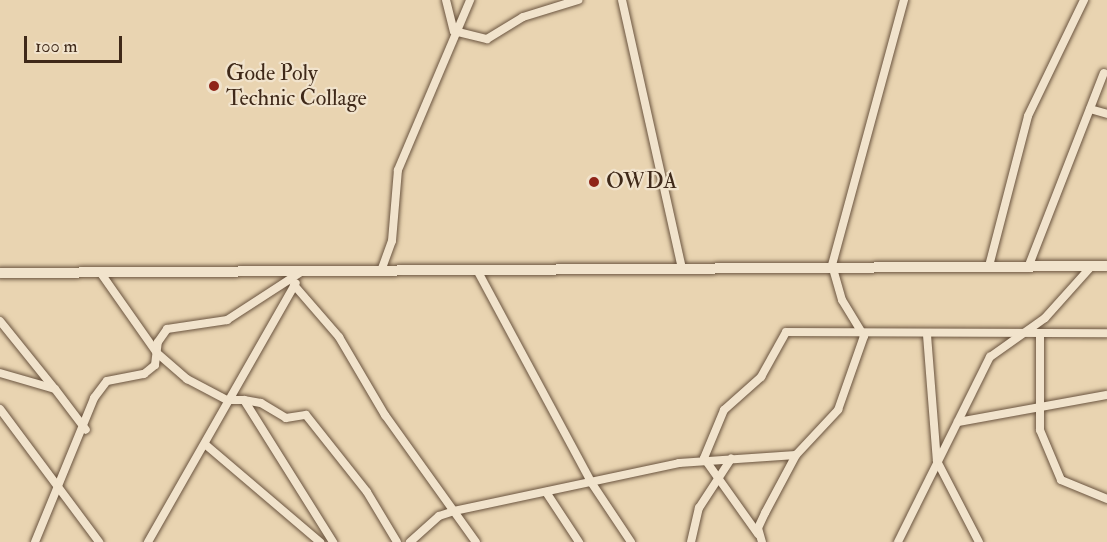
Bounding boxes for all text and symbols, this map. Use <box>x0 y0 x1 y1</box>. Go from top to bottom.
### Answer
scale bar <box>27 24 124 62</box>
text: 100 m <box>35 35 78 58</box>
place label: Gode Poly Technic Collage <box>226 60 367 112</box>
marker: Gode Poly Technic Collage <box>207 79 221 93</box>
place label: OWDA <box>606 169 677 195</box>
marker: OWDA <box>587 175 601 189</box>

